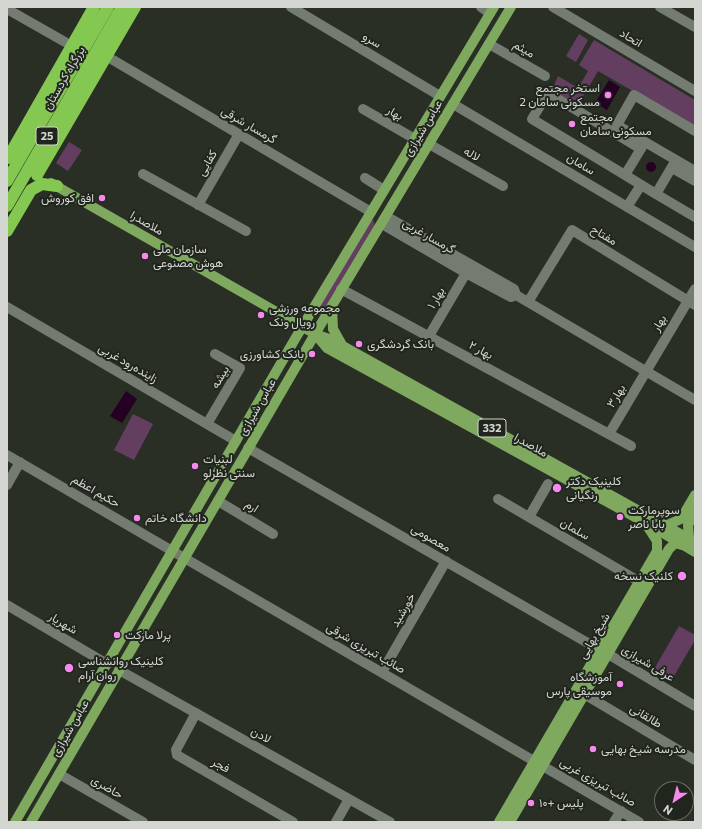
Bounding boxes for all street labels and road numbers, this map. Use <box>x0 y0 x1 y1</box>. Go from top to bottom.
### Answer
street label: اتحاد <box>617 26 645 50</box>
street label: سرو <box>360 29 384 51</box>
street label: میثم <box>511 37 537 61</box>
street label: بزرگراه کردستان <box>40 44 88 112</box>
street label: عباس شیرازی <box>400 97 446 159</box>
street label: گرمسار شرقی <box>219 103 279 147</box>
street label: بهار <box>384 103 406 123</box>
road number: 25 <box>36 127 58 145</box>
street label: لاله <box>461 144 483 164</box>
street label: کفایی <box>194 147 220 179</box>
street label: سامان <box>564 150 598 178</box>
street label: ملاصدرا <box>128 208 166 238</box>
street label: گرمسار غربی <box>400 215 458 257</box>
street label: مفتاح <box>588 222 620 248</box>
street label: بهار ۱ <box>424 285 448 311</box>
street label: بهار <box>649 312 669 334</box>
street label: بهار ۲ <box>466 338 496 362</box>
street label: زاینده‌رود غربی <box>96 340 160 386</box>
street label: بیشه <box>208 363 232 391</box>
street label: عباس شیرازی <box>235 376 279 438</box>
street label: بهار۳ <box>603 382 629 410</box>
road number: 332 <box>478 419 506 437</box>
street label: ملاصدرا <box>512 430 550 460</box>
street label: حکیم اعظم <box>69 471 123 511</box>
street label: ارم <box>243 496 261 516</box>
street label: سلمان <box>558 515 592 543</box>
street label: معصومی <box>409 521 453 555</box>
street label: خورشید <box>388 590 418 630</box>
street label: شهریار <box>46 609 80 637</box>
street label: شیخ بهایی <box>575 610 613 662</box>
street label: صائب تبریزی شرقی <box>324 620 408 676</box>
street label: عرفی شیرازی <box>619 642 677 684</box>
street label: عباس شیرازی <box>48 697 92 759</box>
street label: طالقانی <box>627 701 665 731</box>
street label: لادن <box>248 724 274 746</box>
street label: فجر <box>209 754 233 776</box>
street label: صائب تبریزی غربی <box>557 754 639 810</box>
street label: حاضری <box>89 772 125 802</box>

